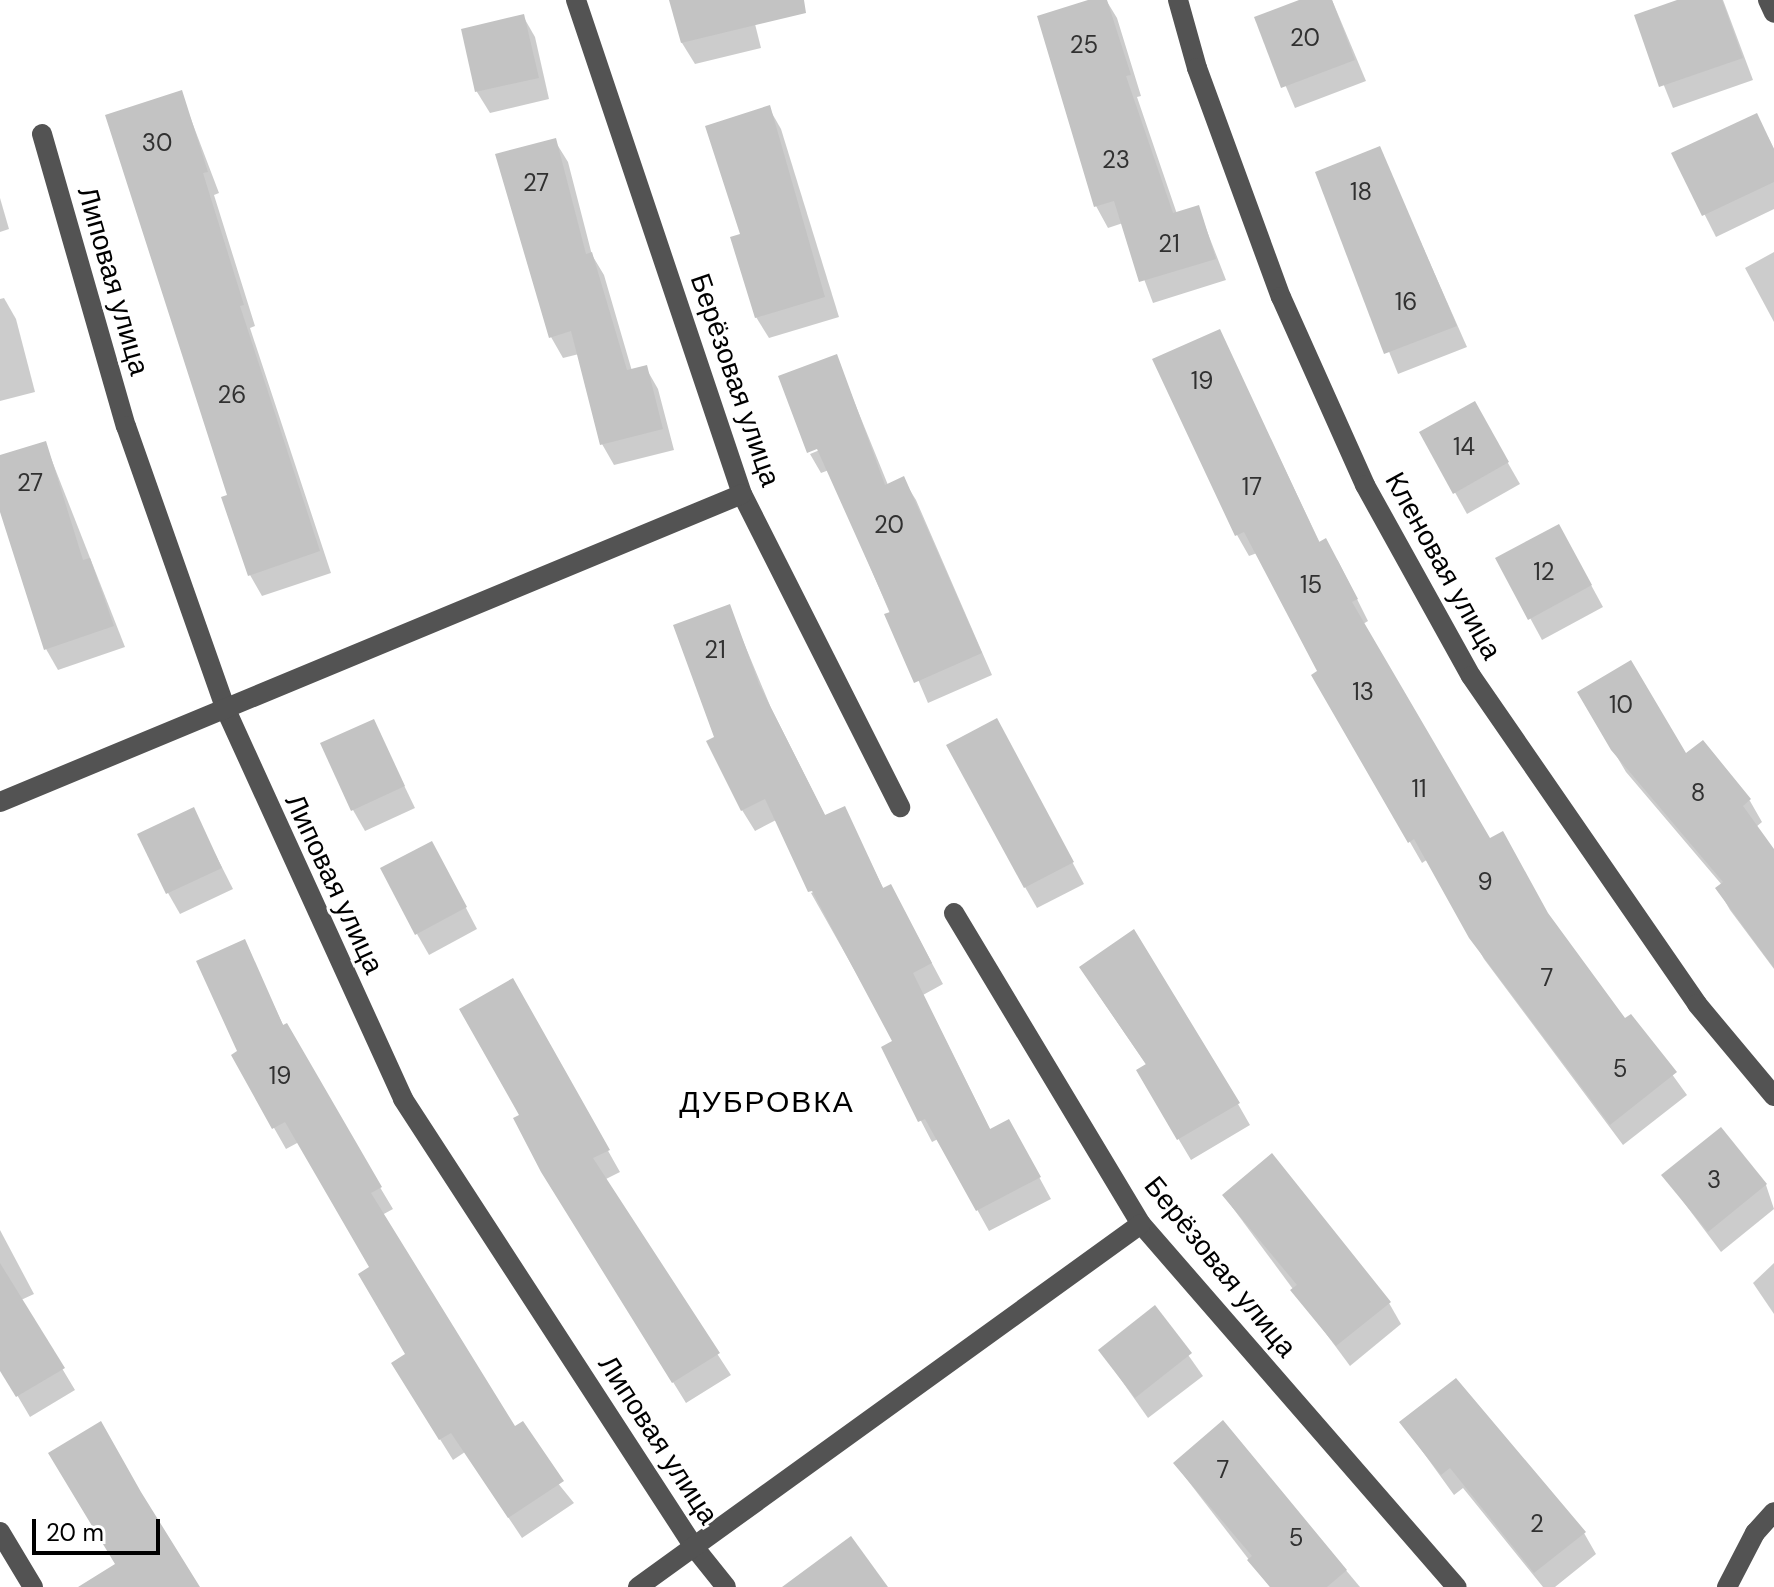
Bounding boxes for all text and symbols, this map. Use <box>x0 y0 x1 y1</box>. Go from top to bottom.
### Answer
house number: 20 <box>1290 24 1320 52</box>
house number: 25 <box>1070 31 1098 59</box>
house number: 30 <box>142 129 172 157</box>
house number: 23 <box>1102 146 1130 174</box>
house number: 27 <box>523 169 549 197</box>
house number: 18 <box>1350 178 1372 206</box>
street label: Липовая улица <box>70 183 156 379</box>
house number: 21 <box>1158 230 1180 258</box>
street label: Берёзовая улица <box>683 269 787 491</box>
house number: 16 <box>1395 288 1417 316</box>
house number: 19 <box>1191 367 1213 395</box>
house number: 26 <box>218 381 246 409</box>
house number: 14 <box>1453 433 1475 461</box>
street label: Кленовая улица <box>1378 466 1508 666</box>
house number: 27 <box>17 469 43 497</box>
house number: 17 <box>1242 473 1262 501</box>
house number: 20 <box>874 511 904 539</box>
house number: 12 <box>1533 558 1555 586</box>
house number: 15 <box>1300 571 1322 599</box>
house number: 21 <box>704 636 726 664</box>
house number: 13 <box>1352 678 1374 706</box>
house number: 10 <box>1609 691 1633 719</box>
house number: 11 <box>1412 775 1426 803</box>
house number: 8 <box>1691 779 1705 807</box>
street label: Липовая улица <box>278 789 390 979</box>
house number: 9 <box>1477 868 1493 896</box>
house number: 7 <box>1541 964 1553 992</box>
house number: 5 <box>1613 1055 1627 1083</box>
house number: 19 <box>269 1062 291 1090</box>
district label: ДУБРОВКА <box>679 1084 855 1120</box>
house number: 3 <box>1707 1166 1721 1194</box>
street label: Берёзовая улица <box>1137 1170 1303 1364</box>
street label: Липовая улица <box>591 1349 725 1531</box>
house number: 7 <box>1217 1456 1229 1484</box>
scale bar <box>36 1503 164 1553</box>
house number: 2 <box>1530 1510 1544 1538</box>
text: 20 m <box>46 1517 104 1548</box>
house number: 5 <box>1289 1524 1303 1552</box>

